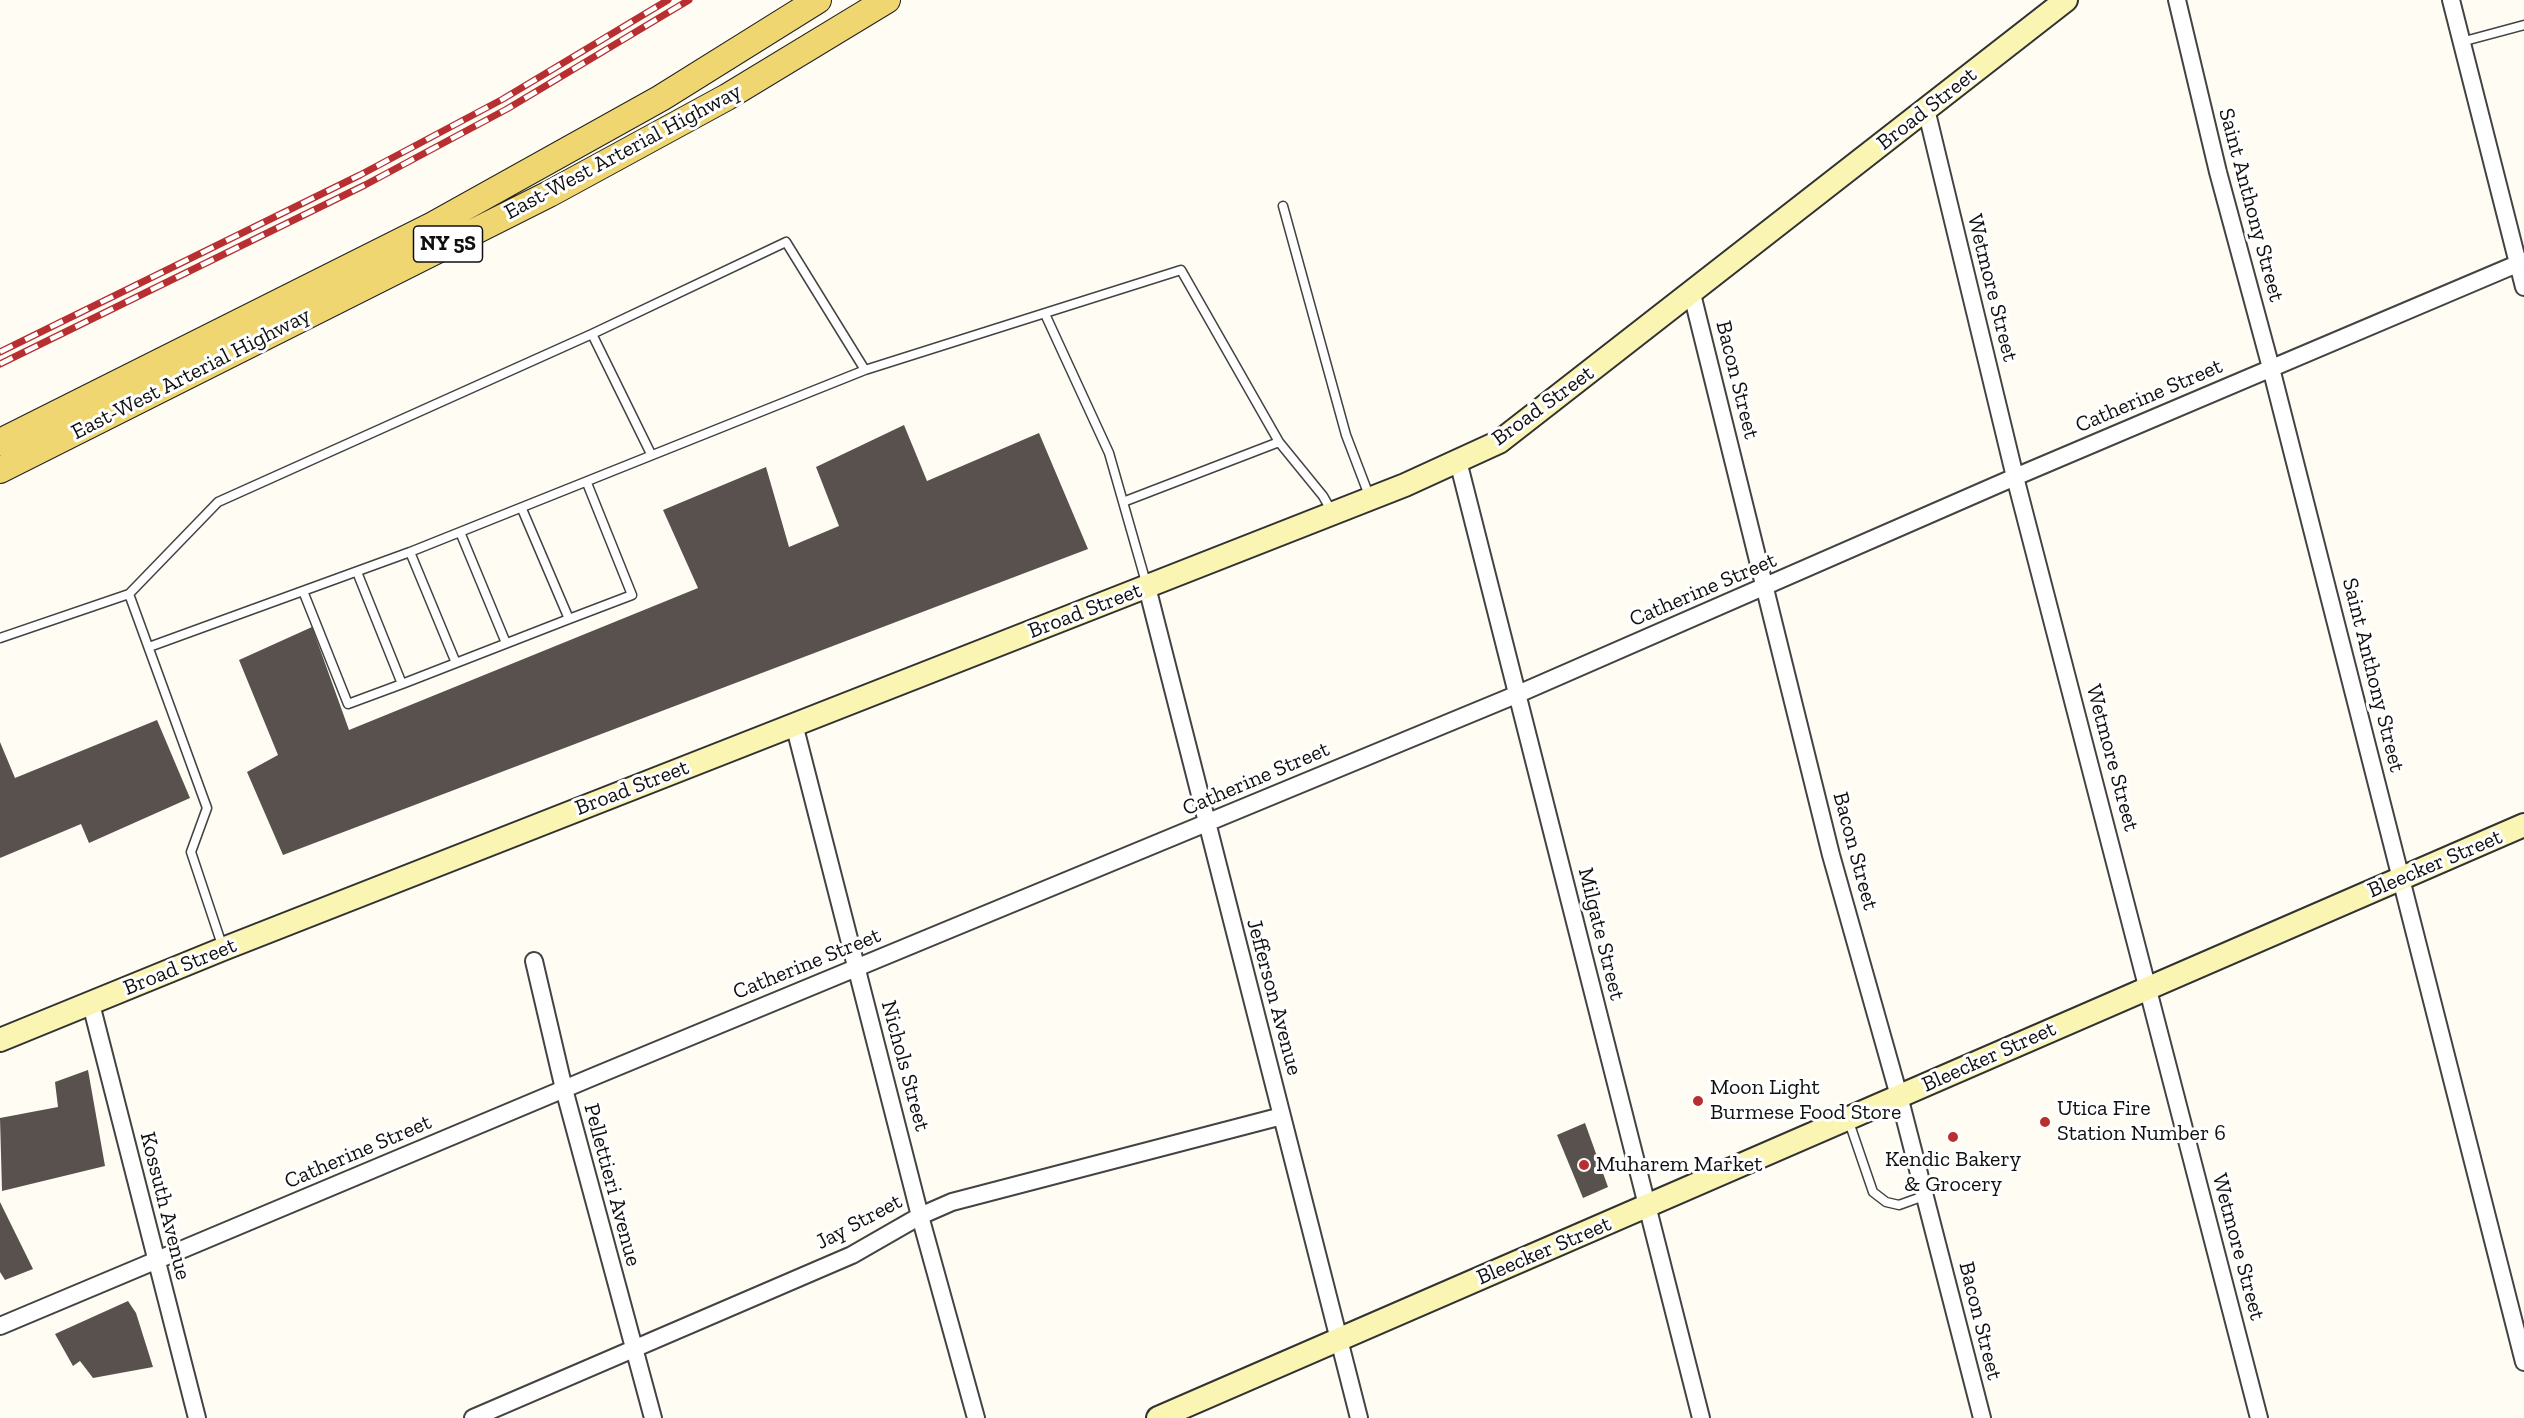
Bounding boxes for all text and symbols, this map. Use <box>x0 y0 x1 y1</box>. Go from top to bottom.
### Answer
street label: Broad Street <box>1872 62 1982 156</box>
street label: East-West Arterial Highway <box>500 78 746 226</box>
street label: Saint Anthony Street <box>2212 105 2290 305</box>
street label: Wetmore Street <box>1961 212 2023 364</box>
road number: NY 5S <box>414 226 482 262</box>
street label: East-West Arterial Highway <box>67 302 315 446</box>
street label: Bacon Street <box>1710 318 1764 442</box>
street label: Catherine Street <box>2072 353 2226 439</box>
street label: Broad Street <box>1487 360 1599 452</box>
street label: Catherine Street <box>1626 547 1780 633</box>
street label: Saint Anthony Street <box>2336 575 2410 775</box>
street label: Broad Street <box>1024 577 1146 645</box>
street label: Wetmore Street <box>2080 682 2144 834</box>
street label: Catherine Street <box>1179 736 1333 822</box>
street label: Broad Street <box>571 754 693 822</box>
street label: Bacon Street <box>1827 789 1883 913</box>
street label: Bleecker Street <box>2364 824 2506 904</box>
street label: Milgate Street <box>1572 865 1630 1003</box>
street label: Jefferson Avenue <box>1240 916 1308 1078</box>
street label: Catherine Street <box>729 922 885 1006</box>
street label: Broad Street <box>120 932 240 1002</box>
street label: Nichols Street <box>875 998 935 1134</box>
street label: Bleecker Street <box>1918 1016 2060 1098</box>
place label: Moon Light Burmese Food Store <box>1710 1075 1901 1126</box>
marker: Moon Light Burmese Food Store <box>1691 1094 1705 1108</box>
place label: Utica Fire Station Number 6 <box>2057 1096 2226 1148</box>
street label: Pellettieri Avenue <box>578 1101 646 1269</box>
street label: Catherine Street <box>281 1109 435 1195</box>
marker: Utica Fire Station Number 6 <box>2038 1115 2052 1129</box>
street label: Kossuth Avenue <box>134 1129 196 1283</box>
marker: Kendic Bakery & Grocery <box>1946 1130 1960 1144</box>
place label: Kendic Bakery & Grocery <box>1885 1147 2021 1198</box>
place label: Muharem Market <box>1596 1152 1762 1178</box>
marker: Muharem Market <box>1577 1158 1591 1172</box>
street label: Wetmore Street <box>2206 1171 2270 1323</box>
street label: Jay Street <box>811 1188 907 1256</box>
street label: Bleecker Street <box>1473 1211 1615 1291</box>
street label: Bacon Street <box>1953 1259 2007 1383</box>

